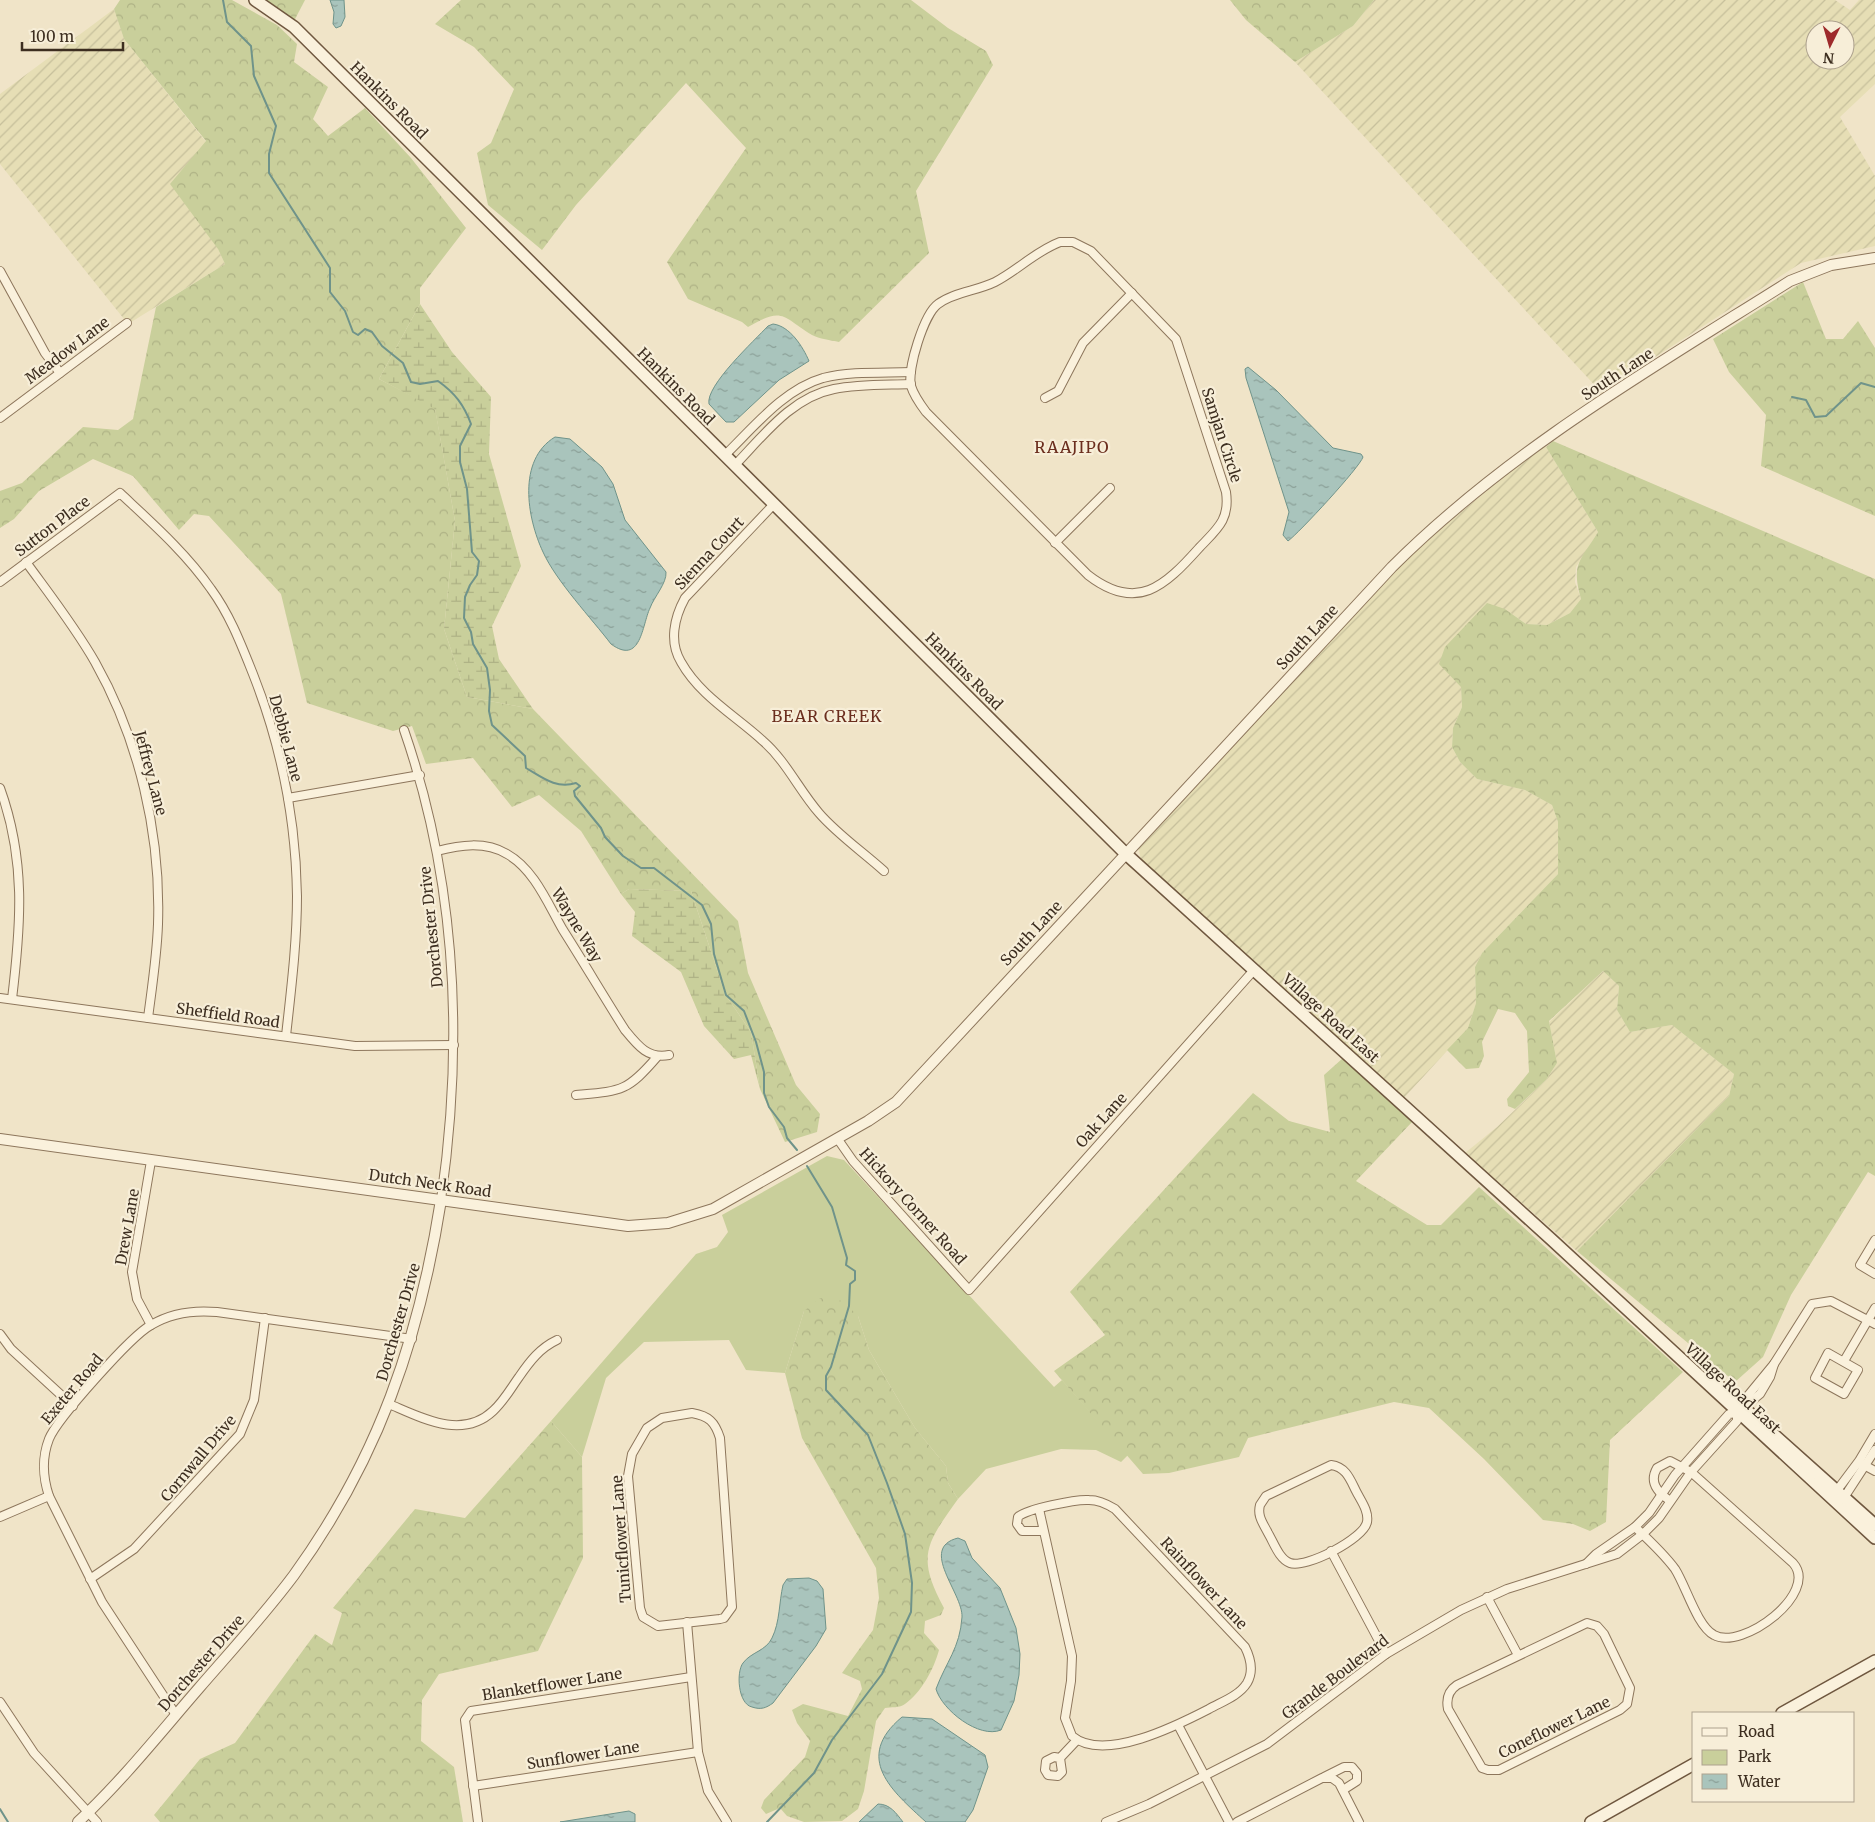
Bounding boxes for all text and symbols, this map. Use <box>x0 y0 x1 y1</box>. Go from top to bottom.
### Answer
scale bar <box>22 20 124 52</box>
north arrow <box>1805 20 1855 70</box>
text: 100 m <box>30 27 74 46</box>
text: N <box>1823 49 1835 67</box>
street label: Hankins Road <box>346 57 432 143</box>
street label: Meadow Lane <box>21 312 113 388</box>
street label: Hankins Road <box>633 343 719 429</box>
street label: South Lane <box>1577 344 1657 404</box>
street label: Samjan Circle <box>1198 385 1246 485</box>
district label: RAAJIPO <box>1034 437 1110 457</box>
street label: Sutton Place <box>11 491 93 560</box>
street label: Sienna Court <box>670 512 748 594</box>
street label: South Lane <box>1272 600 1342 673</box>
street label: Hankins Road <box>921 628 1007 714</box>
street label: Debbie Lane <box>265 692 307 784</box>
district label: BEAR CREEK <box>772 706 882 726</box>
street label: Jeffrey Lane <box>130 728 171 818</box>
street label: Dorchester Drive <box>415 865 447 989</box>
street label: Wayne Way <box>547 884 607 966</box>
street label: South Lane <box>996 896 1066 969</box>
street label: Village Road East <box>1278 969 1383 1067</box>
street label: Sheffield Road <box>175 998 281 1032</box>
street label: Oak Lane <box>1071 1088 1131 1151</box>
street label: Hickory Corner Road <box>855 1144 971 1268</box>
street label: Dutch Neck Road <box>368 1165 492 1201</box>
street label: Drew Lane <box>111 1187 143 1267</box>
street label: Dorchester Drive <box>372 1261 424 1383</box>
street label: Village Road East <box>1681 1338 1785 1437</box>
street label: Exeter Road <box>37 1350 107 1428</box>
street label: Cornwall Drive <box>156 1411 240 1505</box>
street label: Tunicflower Lane <box>607 1474 635 1603</box>
street label: Rainflower Lane <box>1156 1533 1252 1633</box>
street label: Dorchester Drive <box>154 1611 248 1715</box>
street label: Grande Boulevard <box>1278 1631 1392 1723</box>
street label: Blanketflower Lane <box>481 1664 623 1704</box>
street label: Coneflower Lane <box>1495 1692 1613 1762</box>
legend <box>1692 1712 1855 1802</box>
text: Road <box>1738 1722 1774 1741</box>
street label: Sunflower Lane <box>525 1737 641 1773</box>
text: Park <box>1738 1747 1772 1766</box>
text: Water <box>1737 1772 1781 1791</box>

